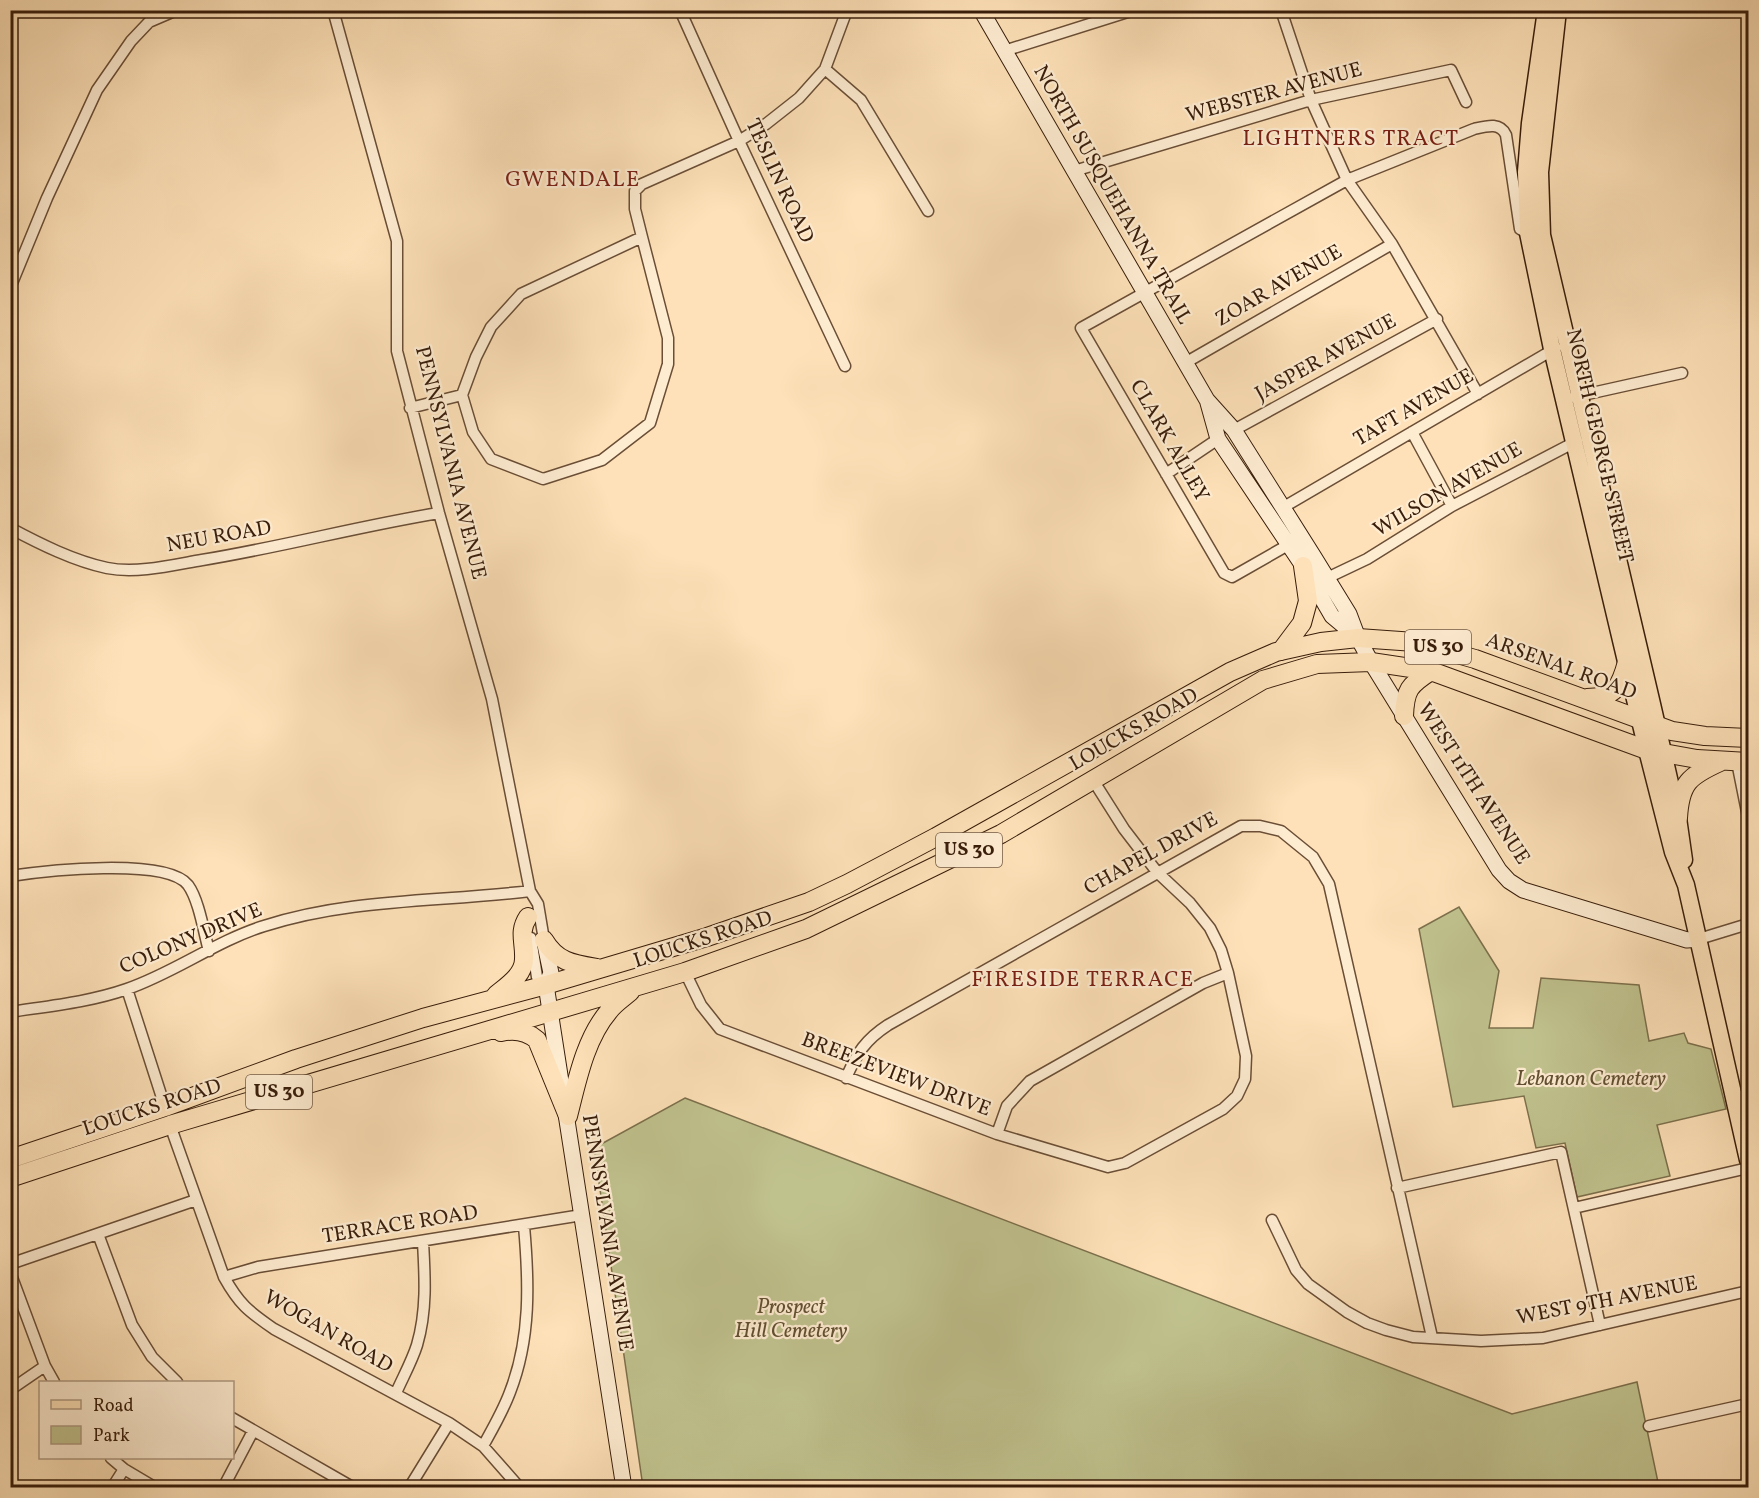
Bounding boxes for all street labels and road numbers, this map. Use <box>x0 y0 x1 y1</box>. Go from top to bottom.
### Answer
street label: WEBSTER AVENUE <box>1183 56 1365 130</box>
street label: NORTH SUSQUEHANNA TRAIL <box>1026 60 1198 330</box>
street label: TESLIN ROAD <box>737 114 821 248</box>
street label: ZOAR AVENUE <box>1210 238 1348 334</box>
street label: JASPER AVENUE <box>1250 307 1402 409</box>
street label: NORTH GEORGE STREET <box>1558 326 1640 566</box>
street label: PENNSYLVANIA AVENUE <box>407 343 493 583</box>
street label: TAFT AVENUE <box>1349 362 1479 454</box>
street label: CLARK ALLEY <box>1122 375 1216 507</box>
street label: WILSON AVENUE <box>1368 435 1528 545</box>
street label: NEU ROAD <box>164 514 274 560</box>
street label: ARSENAL ROAD <box>1481 626 1641 708</box>
road number: US 30 <box>1405 630 1471 664</box>
street label: LOUCKS ROAD <box>1064 681 1204 779</box>
street label: WEST 11TH AVENUE <box>1410 697 1536 871</box>
street label: CHAPEL DRIVE <box>1079 805 1223 903</box>
road number: US 30 <box>936 833 1002 867</box>
street label: COLONY DRIVE <box>115 896 267 982</box>
street label: LOUCKS ROAD <box>630 904 776 976</box>
street label: BREEZEVIEW DRIVE <box>797 1025 995 1125</box>
street label: LOUCKS ROAD <box>79 1072 225 1144</box>
road number: US 30 <box>246 1075 312 1109</box>
street label: PENNSYLVANIA AVENUE <box>574 1112 640 1354</box>
street label: TERRACE ROAD <box>320 1198 480 1252</box>
street label: WEST 9TH AVENUE <box>1514 1269 1700 1333</box>
street label: WOGAN ROAD <box>258 1283 398 1381</box>

